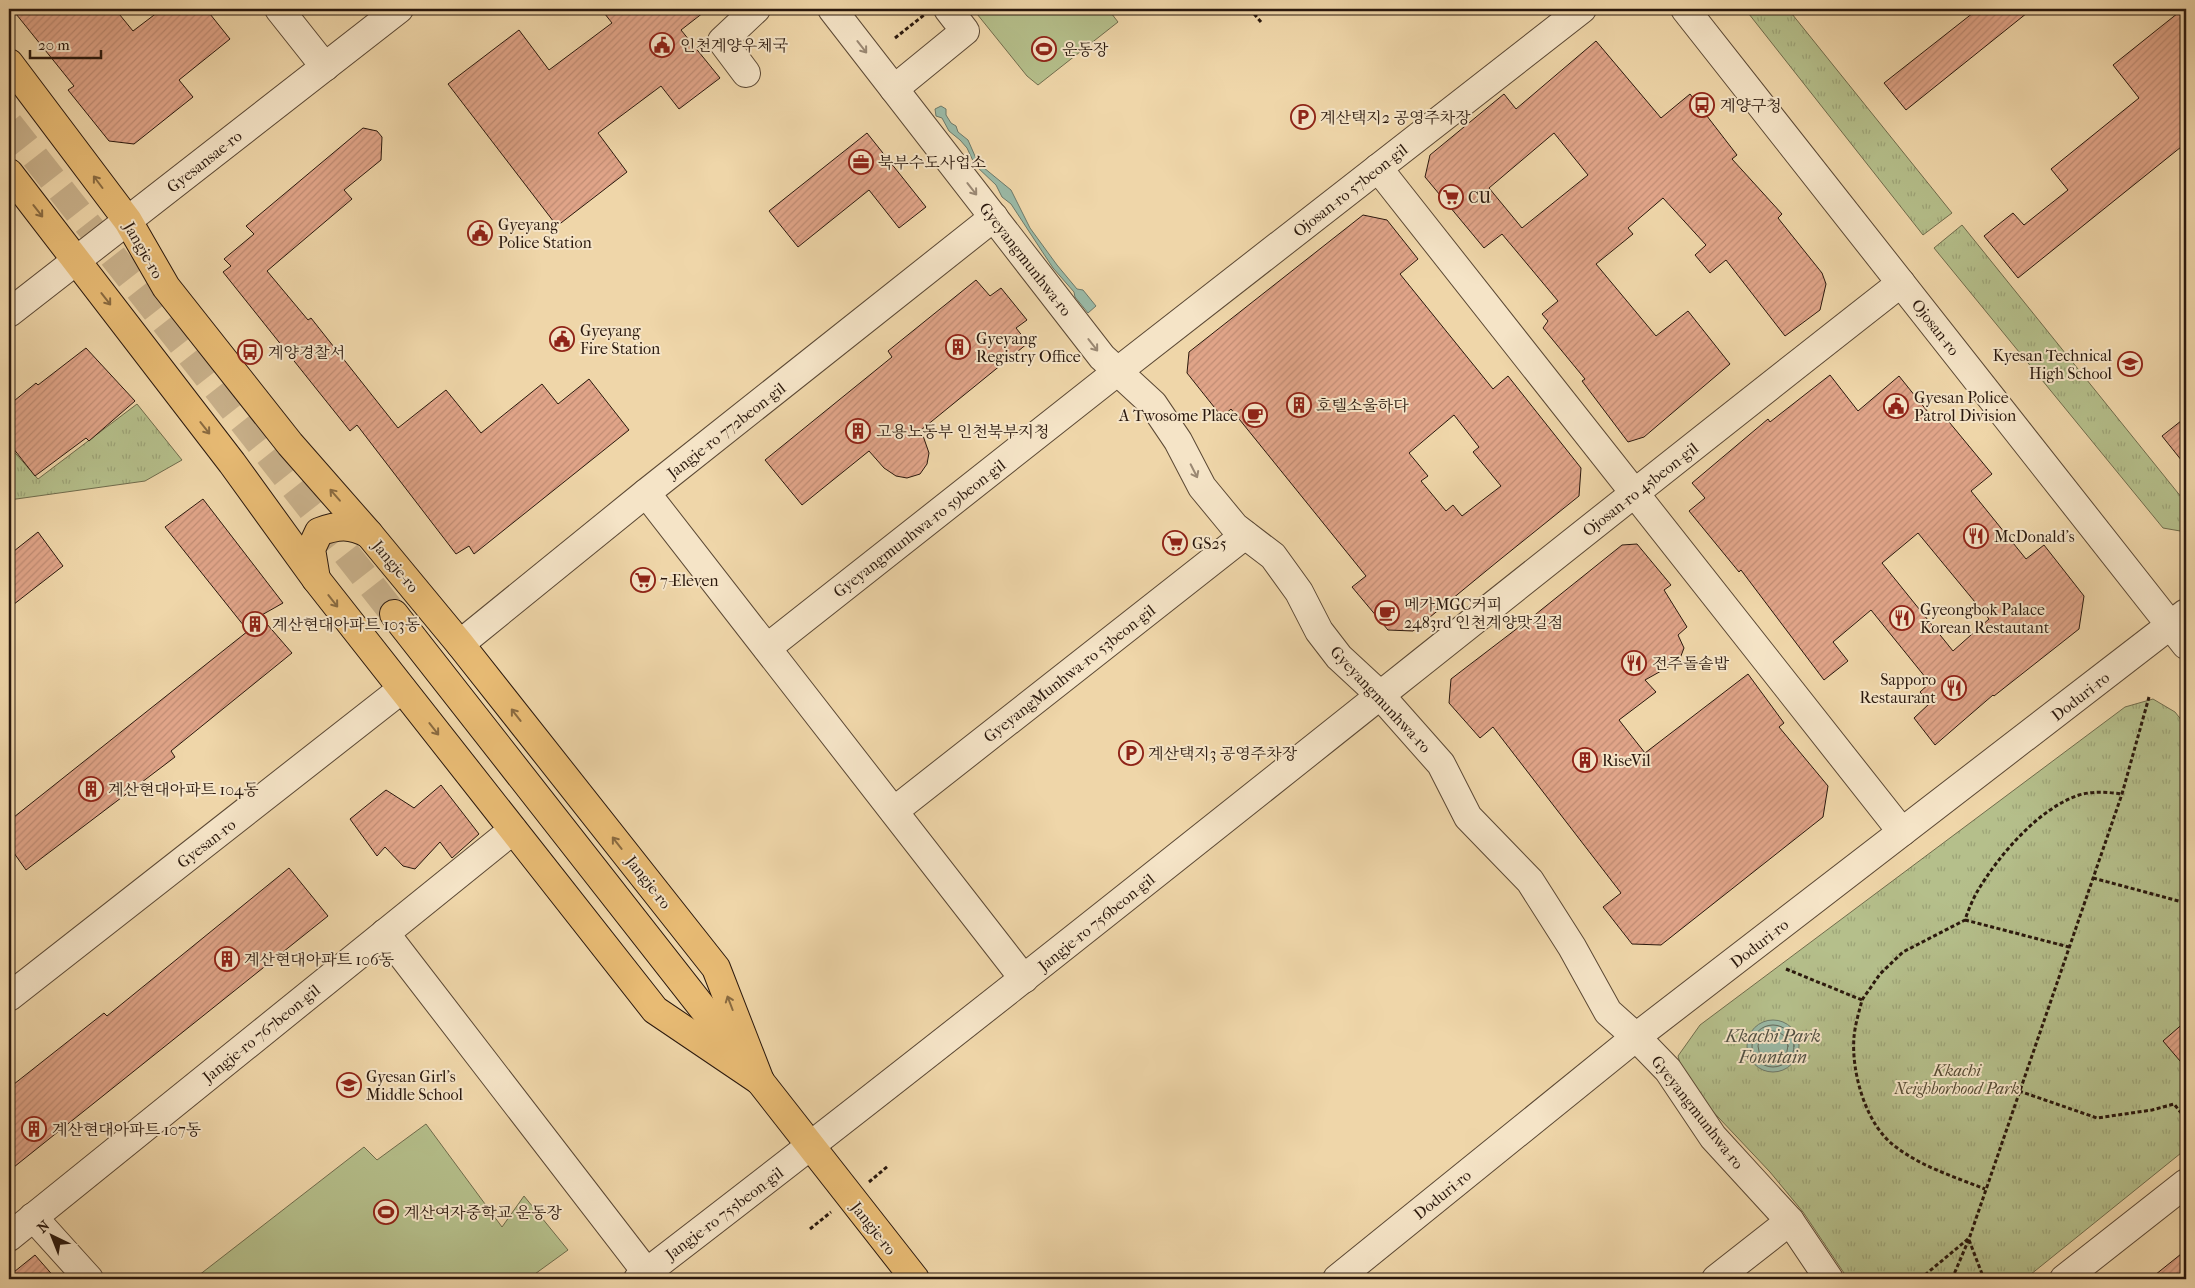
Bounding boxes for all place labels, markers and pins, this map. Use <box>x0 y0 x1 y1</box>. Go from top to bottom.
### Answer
public building icon: 인천계양우체국 <box>649 32 675 58</box>
place label: 인천계양우체국 <box>680 36 789 55</box>
sports icon: 운동장 <box>1031 36 1057 62</box>
place label: 운동장 <box>1062 40 1109 59</box>
bus stop icon: 계양구청 <box>1689 92 1715 118</box>
place label: 계양구청 <box>1720 96 1782 115</box>
parking icon: 계산택지2 공영주차장 <box>1290 104 1316 130</box>
place label: 계산택지2 공영주차장 <box>1320 108 1471 127</box>
office icon: 북부수도사업소 <box>848 149 874 175</box>
place label: 북부수도사업소 <box>878 153 986 172</box>
supermarket icon: CU <box>1438 184 1464 210</box>
place label: CU <box>1468 188 1492 207</box>
place label: Gyeyang Police Station <box>498 215 592 252</box>
public building icon: Gyeyang Police Station <box>467 220 493 246</box>
place label: Gyeyang Fire Station <box>580 321 661 358</box>
public building icon: Gyeyang Fire Station <box>549 326 575 352</box>
place label: Gyeyang Registry Office <box>976 329 1081 366</box>
building icon: Gyeyang Registry Office <box>945 334 971 360</box>
bus stop icon: 계양경찰서 <box>237 339 263 365</box>
place label: 계양경찰서 <box>268 343 345 362</box>
place label: Kyesan Technical High School <box>1993 346 2113 383</box>
school or university icon: Kyesan Technical High School <box>2117 351 2143 377</box>
place label: Gyesan Police Patrol Division <box>1914 388 2017 425</box>
building icon: 호텔소울하다 <box>1286 392 1312 418</box>
public building icon: Gyesan Police Patrol Division <box>1883 393 1909 419</box>
place label: 호텔소울하다 <box>1316 396 1409 415</box>
cafe icon: A Twosome Place <box>1242 402 1268 428</box>
place label: A Twosome Place <box>1118 406 1238 425</box>
building icon: 고용노동부 인천북부지청 <box>845 418 871 444</box>
place label: 고용노동부 인천북부지청 <box>876 422 1049 441</box>
restaurant icon: McDonald's <box>1963 523 1989 549</box>
place label: McDonald's <box>1994 527 2075 546</box>
supermarket icon: GS25 <box>1162 530 1188 556</box>
place label: GS25 <box>1192 534 1227 553</box>
supermarket icon: 7-Eleven <box>630 567 656 593</box>
place label: 7-Eleven <box>660 571 719 590</box>
place label: 메가MGC커피 2483rd 인천계양맛길점 <box>1404 595 1563 632</box>
cafe icon: 메가MGC커피 2483rd 인천계양맛길점 <box>1374 600 1400 626</box>
place label: Gyeongbok Palace Korean Restautant <box>1920 600 2050 637</box>
restaurant icon: Gyeongbok Palace Korean Restautant <box>1889 605 1915 631</box>
building icon: 계산현대아파트 103동 <box>242 611 268 637</box>
place label: 계산현대아파트 103동 <box>272 615 421 634</box>
restaurant icon: 전주돌솥밥 <box>1621 650 1647 676</box>
place label: 전주돌솥밥 <box>1652 654 1730 673</box>
place label: Sapporo Restaurant <box>1860 670 1936 707</box>
restaurant icon: Sapporo Restaurant <box>1941 675 1967 701</box>
parking icon: 계산택지3 공영주차장 <box>1118 740 1144 766</box>
place label: 계산택지3 공영주차장 <box>1148 744 1298 763</box>
building icon: RiseVil <box>1572 747 1598 773</box>
place label: RiseVil <box>1602 751 1651 770</box>
building icon: 계산현대아파트 104동 <box>78 776 104 802</box>
place label: 계산현대아파트 104동 <box>108 780 259 799</box>
building icon: 계산현대아파트 106동 <box>214 946 240 972</box>
place label: 계산현대아파트 106동 <box>244 950 395 969</box>
place label: Gyesan Girl's Middle School <box>366 1067 464 1104</box>
school or university icon: Gyesan Girl's Middle School <box>336 1072 362 1098</box>
building icon: 계산현대아파트 107동 <box>21 1116 47 1142</box>
place label: 계산현대아파트 107동 <box>52 1120 202 1139</box>
sports icon: 계산여자중학교 운동장 <box>373 1199 399 1225</box>
place label: 계산여자중학교 운동장 <box>404 1203 563 1222</box>

